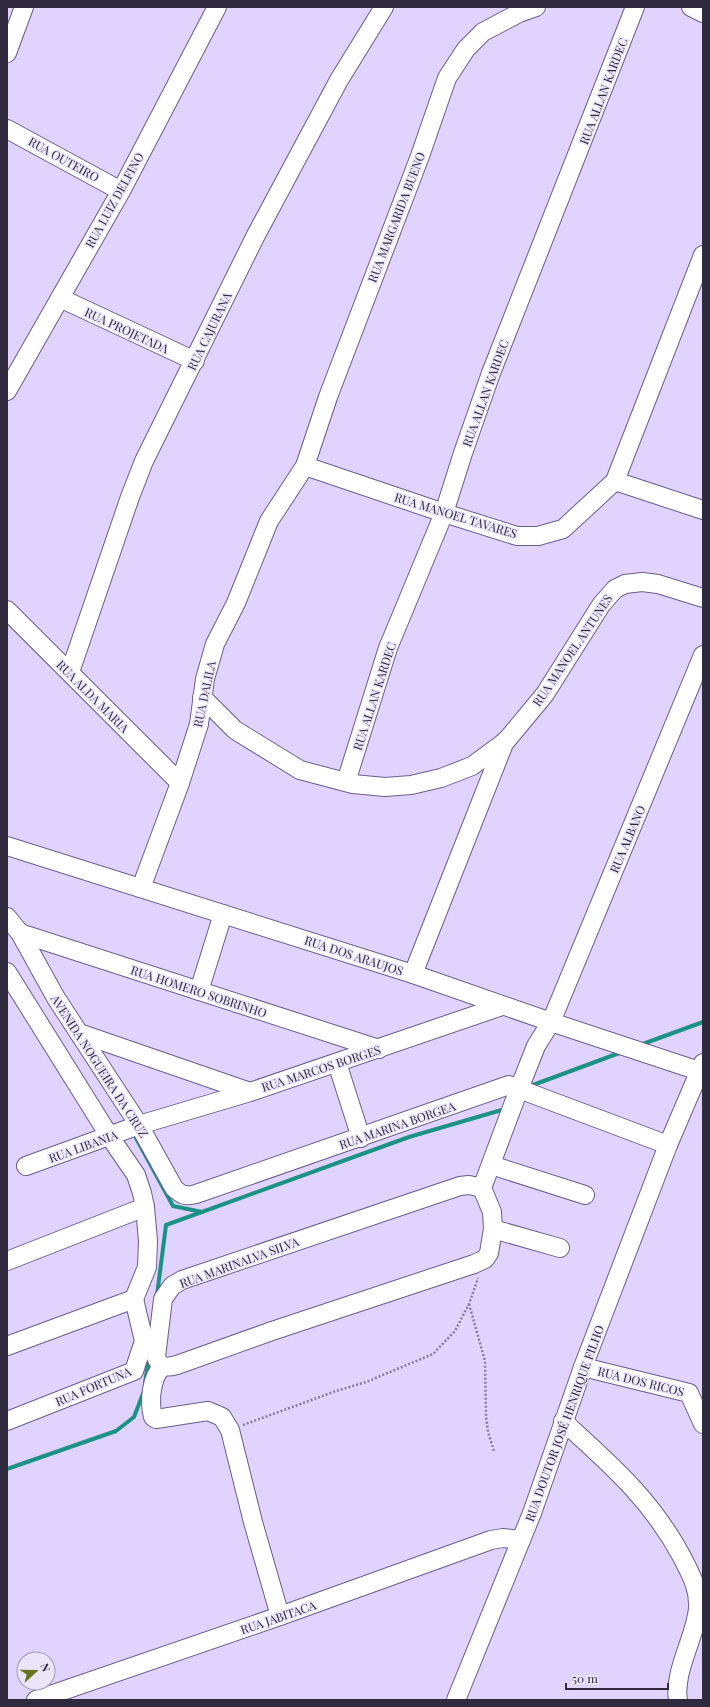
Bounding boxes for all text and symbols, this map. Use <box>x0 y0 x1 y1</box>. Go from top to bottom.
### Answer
street label: RUA ALLAN KARDEC <box>575 35 631 147</box>
street label: RUA OUTEIRO <box>26 133 102 185</box>
street label: RUA LUIZ DELFINO <box>81 149 147 251</box>
street label: RUA MARGARIDA BUENO <box>364 149 428 284</box>
street label: RUA CAJURANA <box>183 289 235 373</box>
street label: RUA PROJETADA <box>82 303 172 357</box>
street label: RUA ALLAN KARDEC <box>458 337 512 449</box>
street label: RUA MANOEL TAVARES <box>393 489 519 541</box>
street label: RUA MANOEL ANTUNES <box>529 591 615 709</box>
street label: RUA ALLAN KARDEC <box>349 640 399 752</box>
street label: RUA ALDA MARIA <box>53 656 133 736</box>
street label: RUA DALILA <box>189 659 219 729</box>
street label: RUA ALBANO <box>606 803 648 875</box>
street label: RUA DOS ARAUJOS <box>303 932 405 978</box>
street label: RUA HOMERO SOBRINHO <box>129 961 269 1021</box>
street label: AVENIDA NOGUEIRA DA CRUZ <box>47 991 152 1140</box>
street label: RUA MARCOS BORGES <box>259 1041 383 1095</box>
street label: RUA MARINA BORGEA <box>337 1097 458 1152</box>
street label: RUA LIBANIA <box>46 1126 120 1166</box>
street label: RUA MARINALVA SILVA <box>177 1233 301 1291</box>
street label: RUA DOUTOR JOSÉ HENRIQUE FILHO <box>521 1323 607 1523</box>
street label: RUA FORTUNA <box>53 1363 134 1409</box>
street label: RUA DOS RICOS <box>596 1363 686 1399</box>
street label: RUA JABITACA <box>238 1596 318 1637</box>
north arrow <box>16 1651 56 1691</box>
text: N <box>37 1661 54 1674</box>
scale bar <box>566 1665 668 1691</box>
text: 50 m <box>572 1670 598 1686</box>

